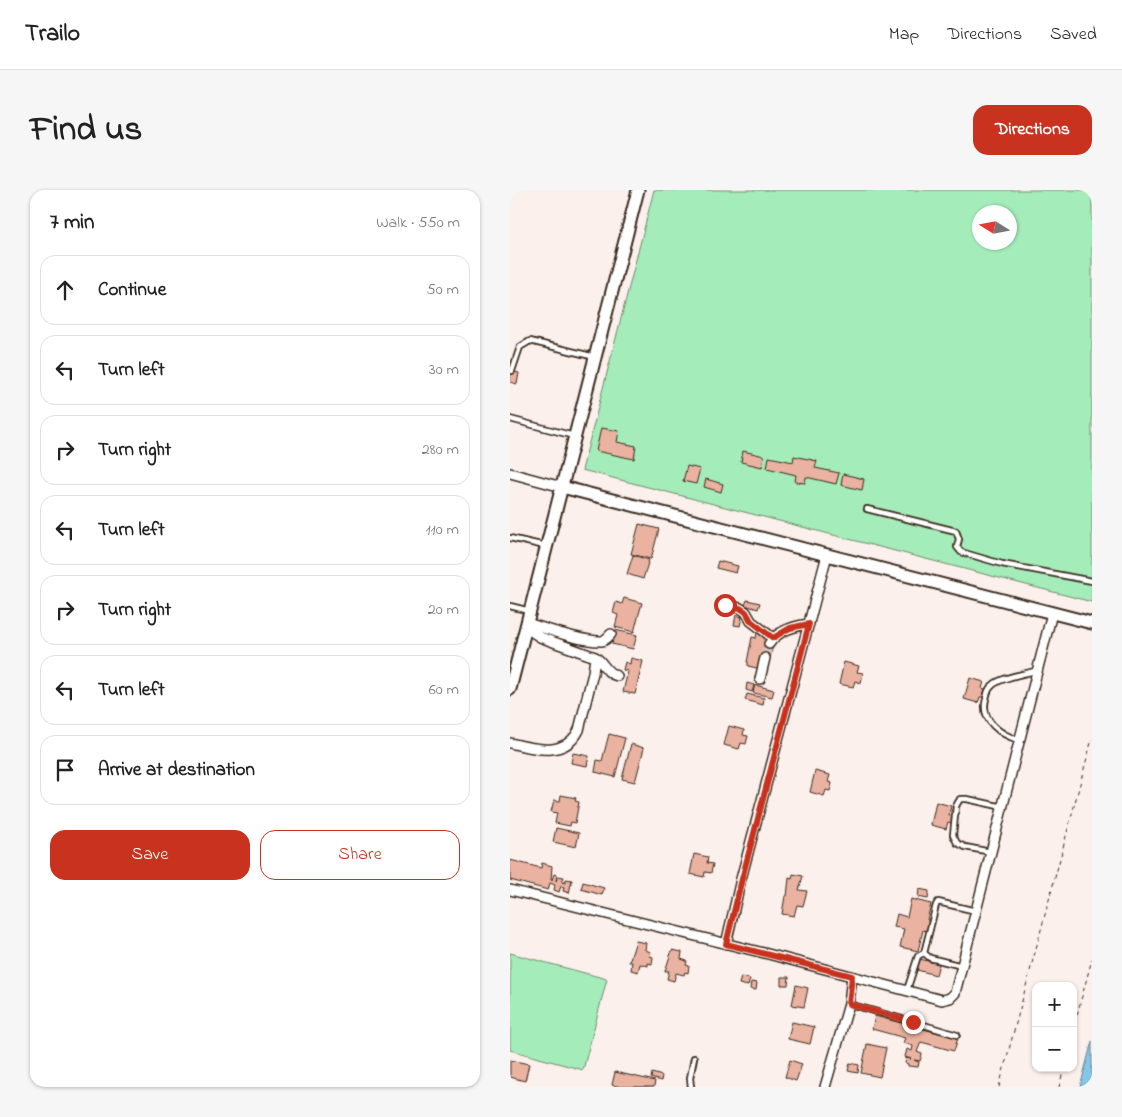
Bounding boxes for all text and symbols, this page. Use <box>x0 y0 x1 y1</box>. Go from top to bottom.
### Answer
text: Trailo <box>25 17 80 52</box>
text: Map <box>889 22 919 48</box>
text: Directions <box>947 22 1022 48</box>
text: Saved <box>1050 22 1097 48</box>
text: Find us <box>30 105 142 156</box>
button: Directions <box>973 105 1092 155</box>
north arrow <box>972 205 1017 250</box>
text: 7 min <box>50 208 94 238</box>
text: Walk · 550 m <box>376 211 460 235</box>
icon: ahead <box>51 276 79 304</box>
text: Continue <box>98 277 166 304</box>
text: 50 m <box>427 278 459 302</box>
icon: left <box>51 356 79 384</box>
text: Turn left <box>98 357 165 384</box>
text: 30 m <box>429 358 459 382</box>
icon: right <box>51 436 79 464</box>
text: Turn right <box>98 437 171 464</box>
text: 280 m <box>422 438 459 462</box>
icon: left <box>51 516 79 544</box>
text: Turn left <box>98 517 165 544</box>
text: 110 m <box>425 518 459 542</box>
route start <box>714 594 737 617</box>
icon: right <box>51 596 79 624</box>
text: Turn right <box>98 597 171 624</box>
text: 20 m <box>428 598 459 622</box>
icon: left <box>51 676 79 704</box>
text: Turn left <box>98 677 165 704</box>
text: 60 m <box>429 678 459 702</box>
icon: arrive <box>51 756 79 784</box>
text: Arrive at destination <box>98 757 255 784</box>
button: Save <box>50 830 250 880</box>
button: Share <box>260 830 460 880</box>
map controls <box>1032 982 1077 1072</box>
button: + <box>1032 982 1077 1027</box>
route end <box>902 1011 925 1034</box>
button: − <box>1032 1027 1077 1072</box>

